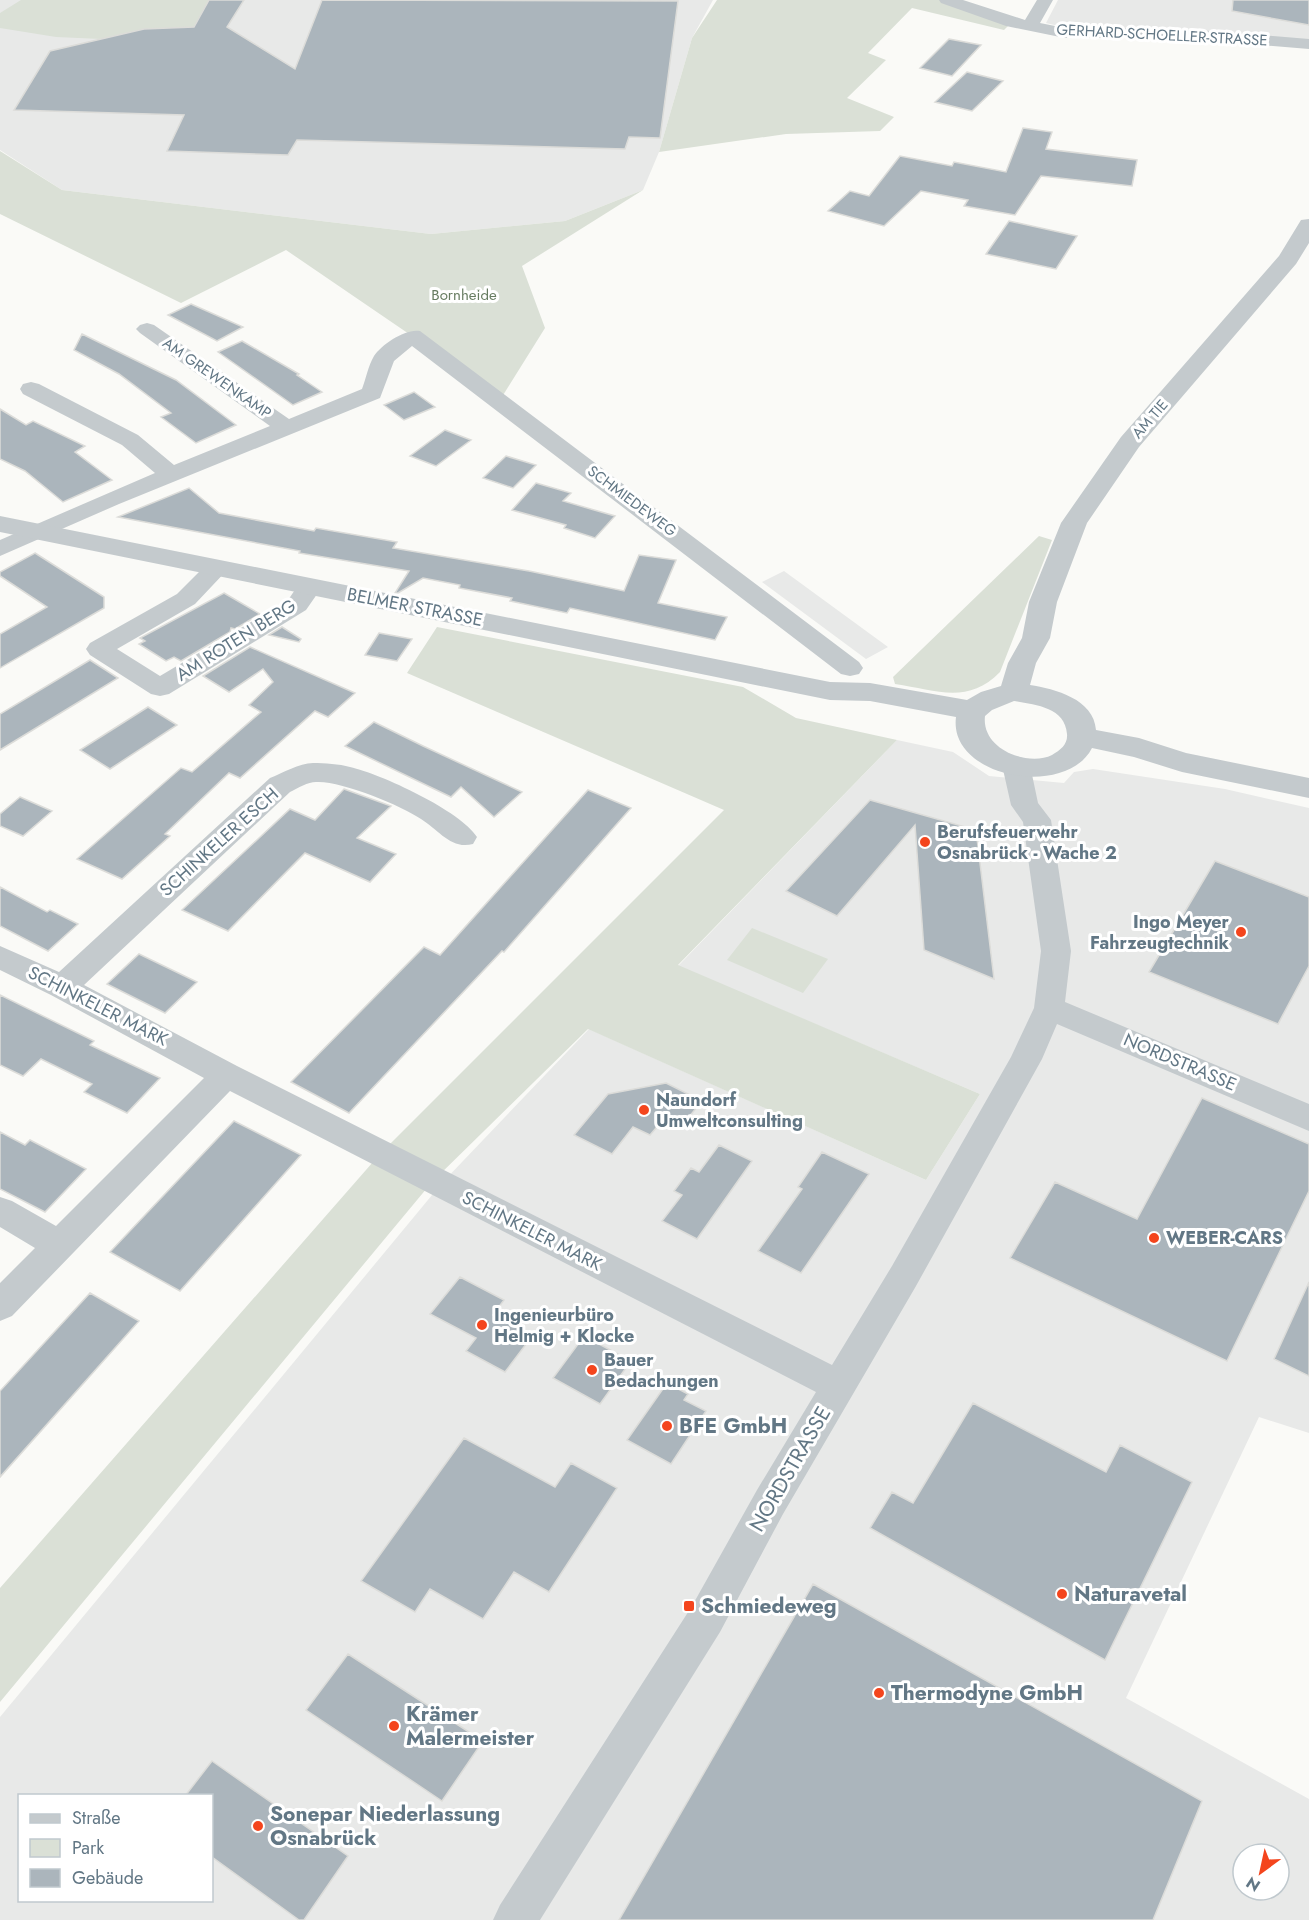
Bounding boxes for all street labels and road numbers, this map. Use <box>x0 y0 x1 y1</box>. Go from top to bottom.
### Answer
street label: GERHARD-SCHOELLER-STRASSE <box>1056 18 1268 52</box>
street label: AM GREWENKAMP <box>158 332 276 424</box>
street label: AM TIE <box>1127 395 1173 443</box>
street label: SCHMIEDEWEG <box>583 460 681 542</box>
street label: BELMER STRASSE <box>345 581 485 633</box>
street label: AM ROTEN BERG <box>171 593 301 687</box>
street label: SCHINKELER ESCH <box>154 782 284 902</box>
street label: SCHINKELER MARK <box>24 960 173 1053</box>
street label: NORDSTRASSE <box>1120 1027 1240 1097</box>
street label: SCHINKELER MARK <box>458 1185 607 1278</box>
street label: NORDSTRASSE <box>742 1401 838 1537</box>

